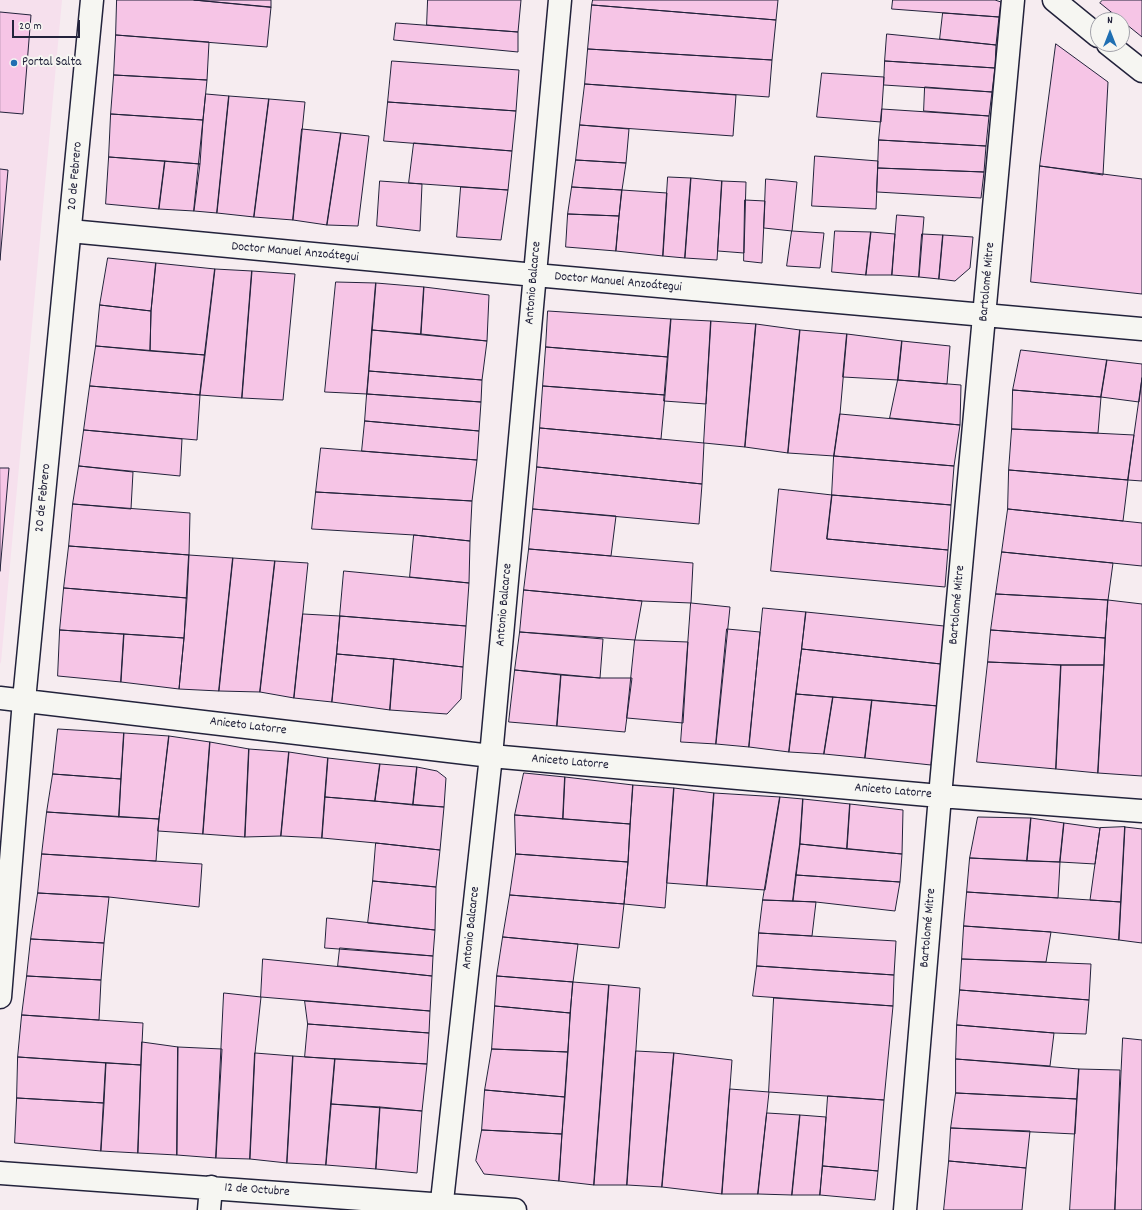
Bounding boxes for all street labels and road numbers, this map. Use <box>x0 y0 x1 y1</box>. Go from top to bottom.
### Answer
street label: 20 de Febrero <box>65 141 87 211</box>
street label: Doctor Manuel Anzoátegui <box>231 240 359 266</box>
street label: Antonio Balcarce <box>523 241 545 325</box>
street label: Bartolomé Mitre <box>977 242 999 322</box>
street label: Doctor Manuel Anzoátegui <box>554 270 682 296</box>
street label: 20 de Febrero <box>33 463 55 533</box>
street label: Antonio Balcarce <box>494 563 516 647</box>
street label: Bartolomé Mitre <box>947 565 969 645</box>
street label: Aniceto Latorre <box>209 715 287 739</box>
street label: Aniceto Latorre <box>531 752 609 774</box>
street label: Aniceto Latorre <box>854 781 932 803</box>
street label: Antonio Balcarce <box>460 886 484 970</box>
street label: Bartolomé Mitre <box>918 888 940 968</box>
street label: 12 de Octubre <box>224 1181 290 1201</box>

